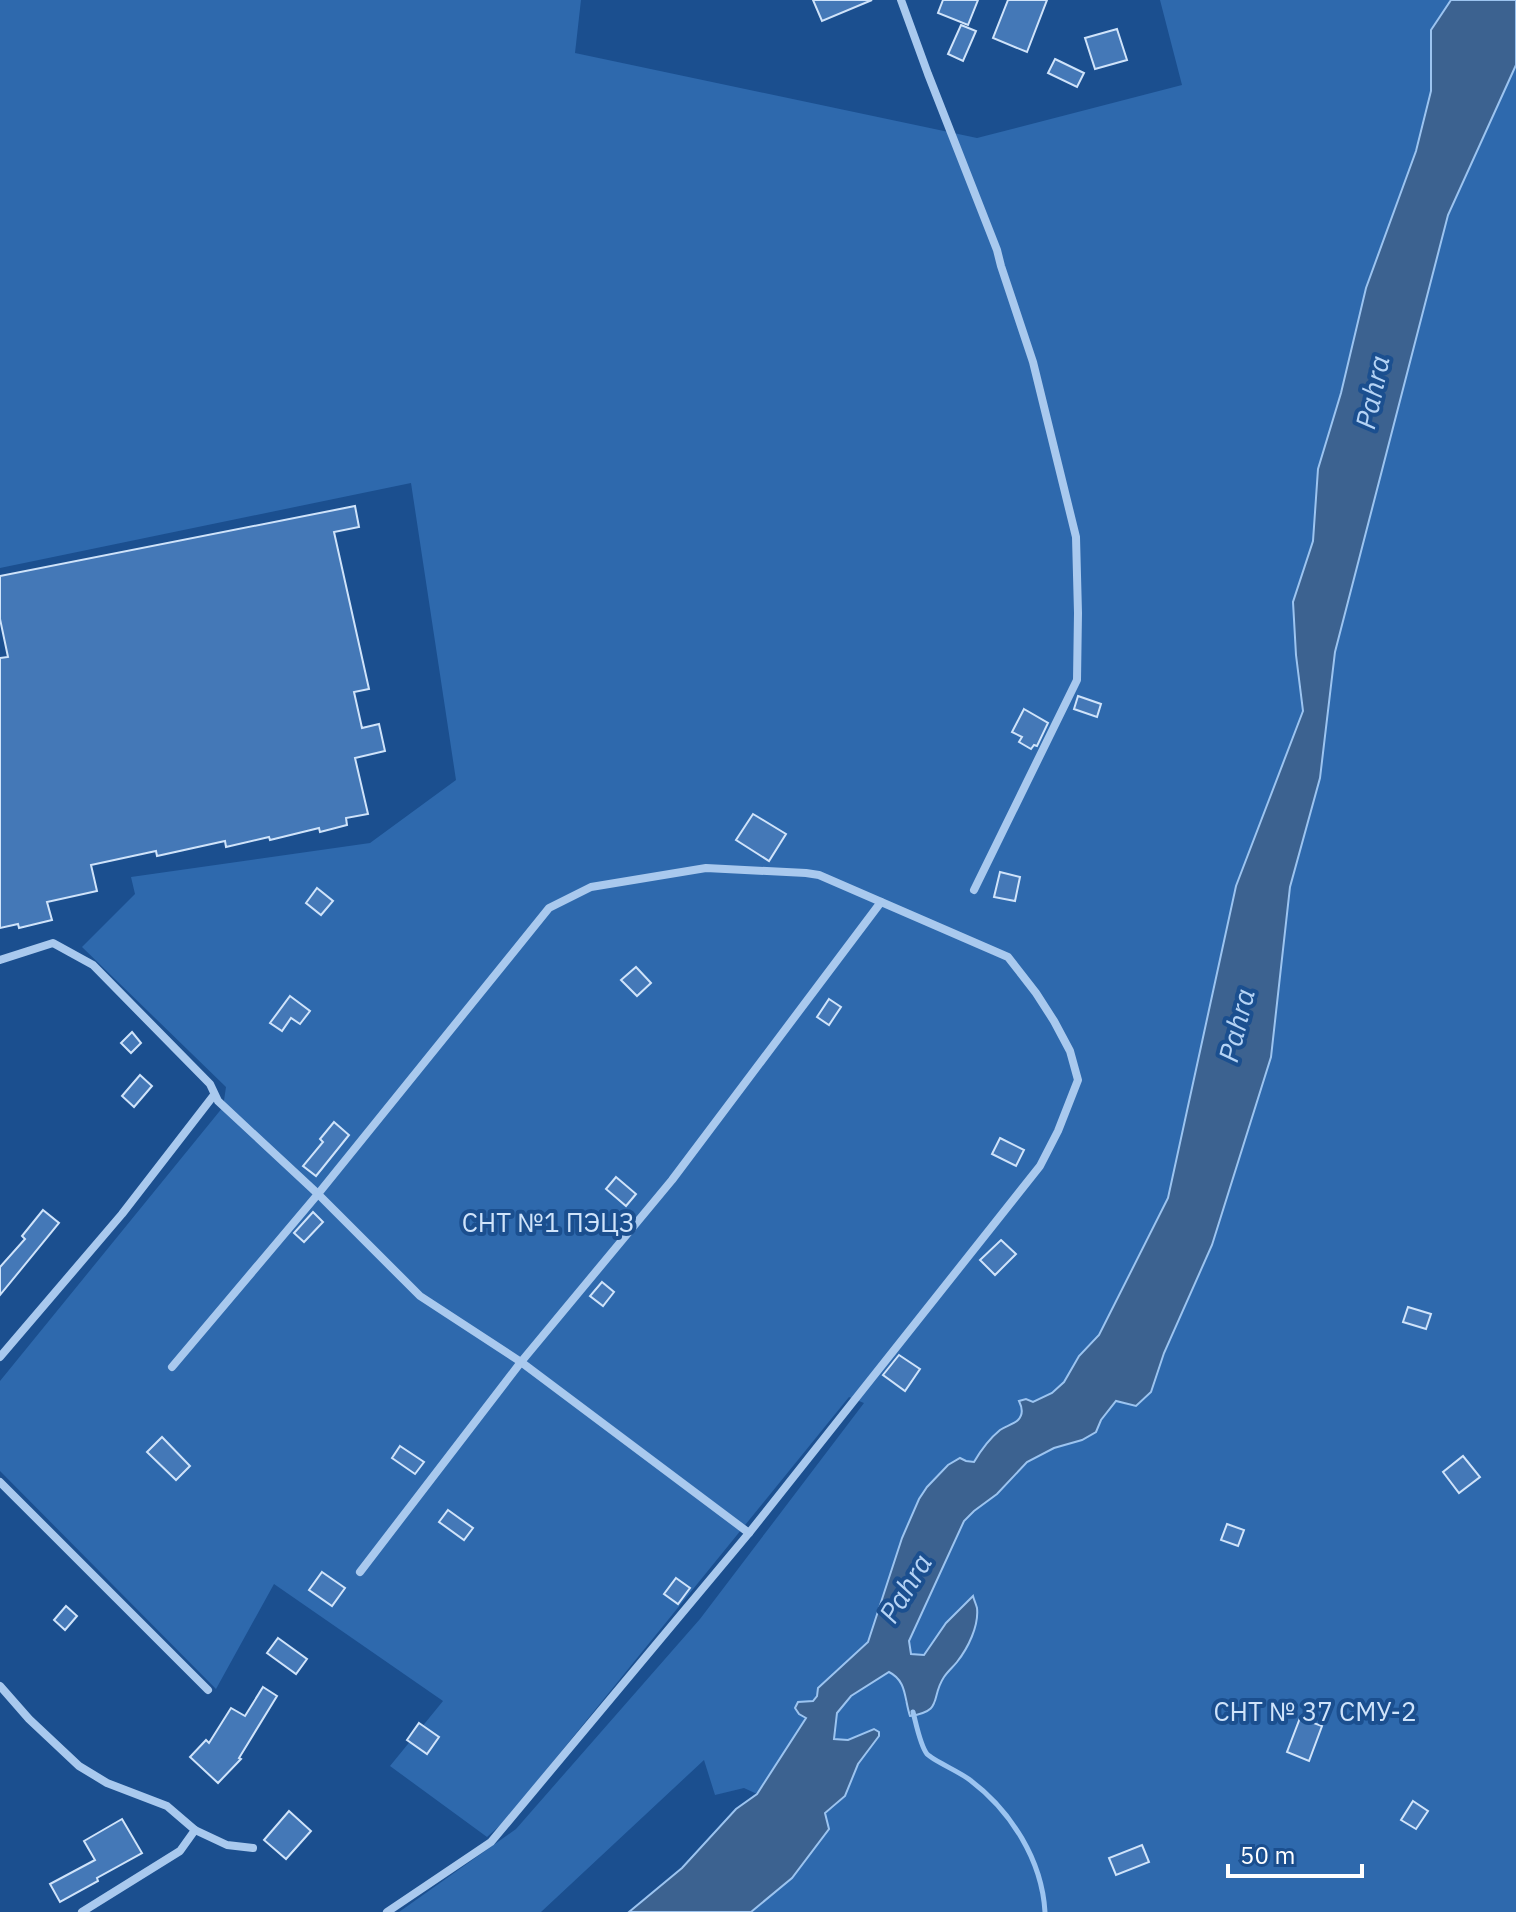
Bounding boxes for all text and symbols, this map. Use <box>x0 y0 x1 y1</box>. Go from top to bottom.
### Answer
water label: Pahra <box>1346 352 1398 432</box>
water label: Pahra <box>1209 984 1263 1066</box>
park label: СНТ №1 ПЭЦЗ <box>462 1205 634 1239</box>
water label: Pahra <box>870 1547 940 1629</box>
park label: СНТ № 37 СМУ-2 <box>1213 1694 1417 1728</box>
scale bar <box>1228 1828 1362 1878</box>
text: 50 m <box>1240 1839 1295 1871</box>

